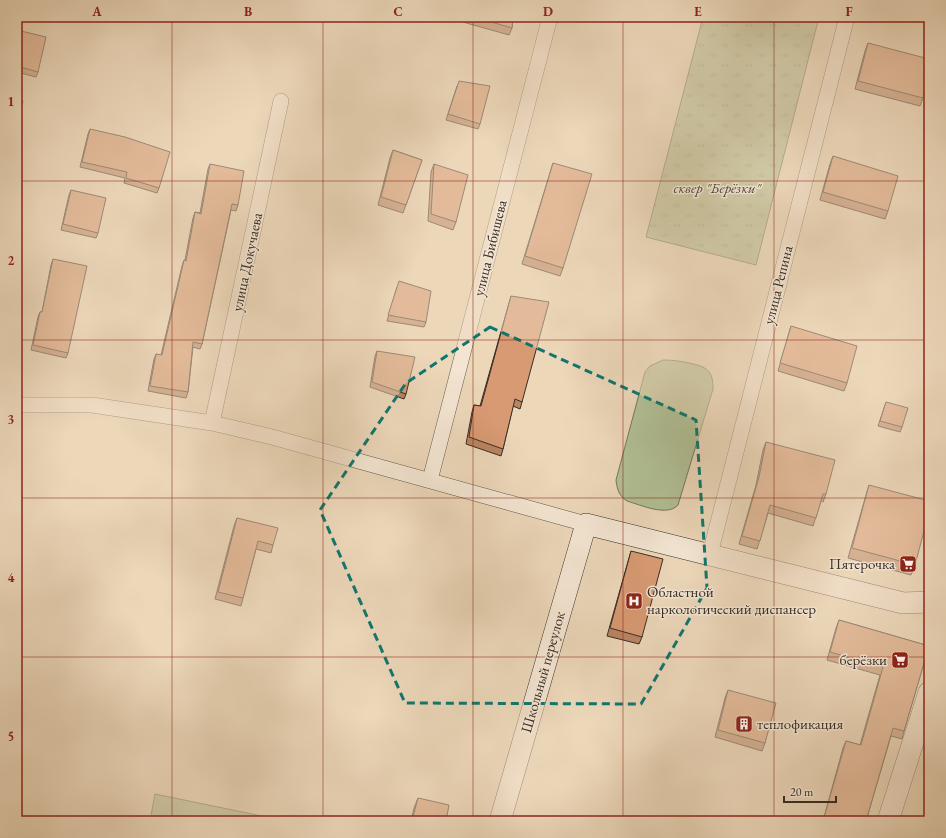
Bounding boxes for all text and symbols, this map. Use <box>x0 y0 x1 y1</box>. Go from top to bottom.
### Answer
text: A <box>91 3 102 20</box>
text: B <box>244 3 252 20</box>
text: C <box>393 3 403 20</box>
text: D <box>543 3 553 20</box>
text: E <box>694 3 702 20</box>
text: F <box>845 3 853 20</box>
text: 1 <box>8 93 15 110</box>
park label: сквер "Берёзки" <box>673 178 763 197</box>
street label: улица Бибишева <box>468 198 511 298</box>
street label: улица Докучаева <box>227 211 266 313</box>
street label: улица Репина <box>759 243 796 326</box>
text: 2 <box>8 252 15 269</box>
text: 3 <box>8 411 15 428</box>
place label: Пятерочка <box>829 554 895 573</box>
supermarket icon: Пятерочка <box>898 554 918 574</box>
text: 4 <box>8 569 15 586</box>
place label: Областной наркологический диспансер <box>647 582 816 618</box>
hospital icon: Областной наркологический диспансер <box>624 591 644 611</box>
street label: Школьный переулок <box>516 609 569 735</box>
place label: берёзки <box>840 650 887 669</box>
supermarket icon: берёзки <box>890 650 910 670</box>
building icon: теплофикация <box>734 714 754 734</box>
place label: теплофикация <box>757 714 843 733</box>
text: 5 <box>8 728 14 745</box>
scale bar <box>784 778 836 804</box>
text: 20 m <box>790 784 814 800</box>

